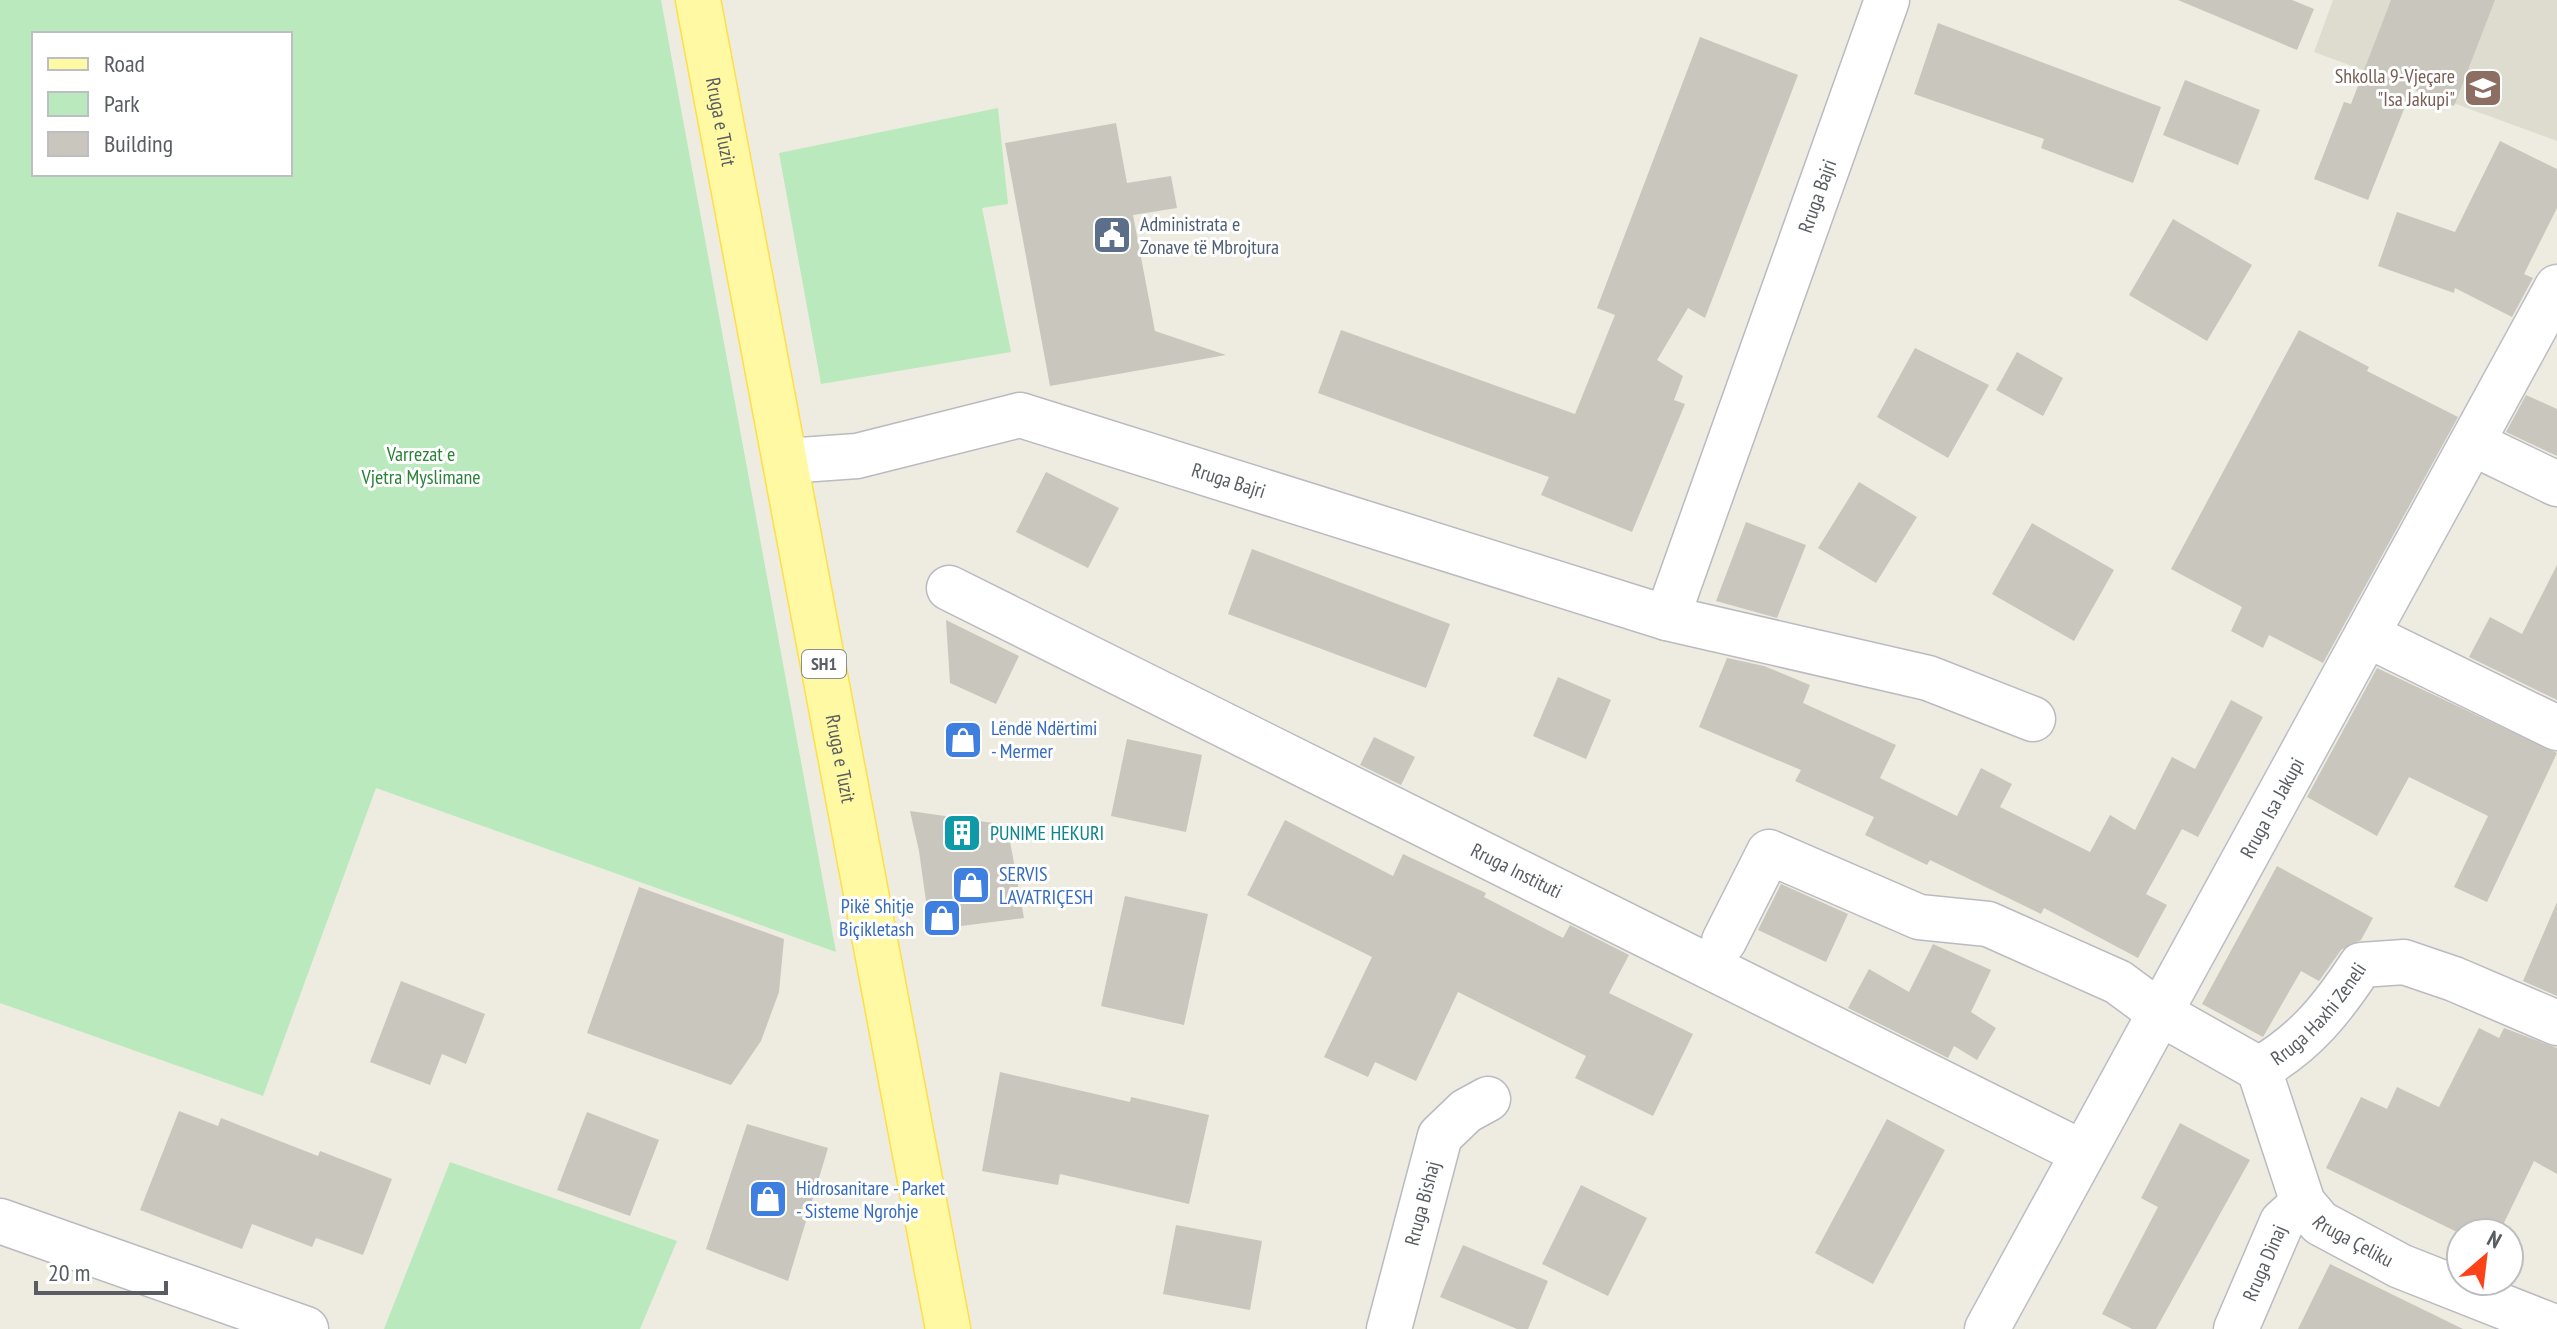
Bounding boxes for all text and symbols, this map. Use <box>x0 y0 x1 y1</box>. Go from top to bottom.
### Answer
legend <box>32 32 292 176</box>
text: Road <box>104 48 145 79</box>
place label: Shkolla 9-Vjeçare "Isa Jakupi" <box>2335 63 2455 112</box>
school or university icon: Shkolla 9-Vjeçare "Isa Jakupi" <box>2462 67 2504 109</box>
street label: Rruga e Tuzit <box>700 75 742 169</box>
text: Park <box>104 88 140 119</box>
text: Building <box>104 128 173 159</box>
street label: Rruga Bajri <box>1792 156 1842 236</box>
place label: Administrata e Zonave të Mbrojtura <box>1140 211 1279 260</box>
public building icon: Administrata e Zonave të Mbrojtura <box>1091 214 1133 256</box>
park label: Varrezat e Vjetra Myslimane <box>360 441 481 490</box>
street label: Rruga Bajri <box>1188 457 1269 504</box>
road number: SH1 <box>802 650 846 678</box>
street label: Rruga e Tuzit <box>820 712 862 806</box>
place label: Lëndë Ndërtimi - Mermer <box>991 715 1097 764</box>
shop icon: Lëndë Ndërtimi - Mermer <box>942 719 984 761</box>
street label: Rruga Isa Jakupi <box>2234 753 2310 863</box>
building icon: PUNIME HEKURI <box>941 812 983 854</box>
place label: PUNIME HEKURI <box>990 820 1104 846</box>
street label: Rruga Instituti <box>1466 837 1566 904</box>
place label: SERVIS LAVATRIÇESH <box>999 861 1093 910</box>
shop icon: SERVIS LAVATRIÇESH <box>950 864 992 906</box>
place label: Pikë Shitje Biçikletash <box>839 893 914 942</box>
shop icon: Pikë Shitje Biçikletash <box>921 897 963 939</box>
street label: Rruga Haxhi Zeneli <box>2266 958 2372 1071</box>
street label: Rruga Bishaj <box>1399 1158 1446 1248</box>
place label: Hidrosanitare - Parket - Sisteme Ngrohje <box>796 1175 946 1224</box>
shop icon: Hidrosanitare - Parket - Sisteme Ngrohje <box>747 1178 789 1220</box>
street label: Rruga Çeliku <box>2306 1210 2398 1273</box>
north arrow <box>2445 1217 2525 1297</box>
street label: Rruga Dinaj <box>2237 1221 2292 1305</box>
text: N <box>2483 1224 2506 1254</box>
scale bar <box>36 1245 166 1295</box>
text: 20 m <box>48 1257 90 1288</box>

